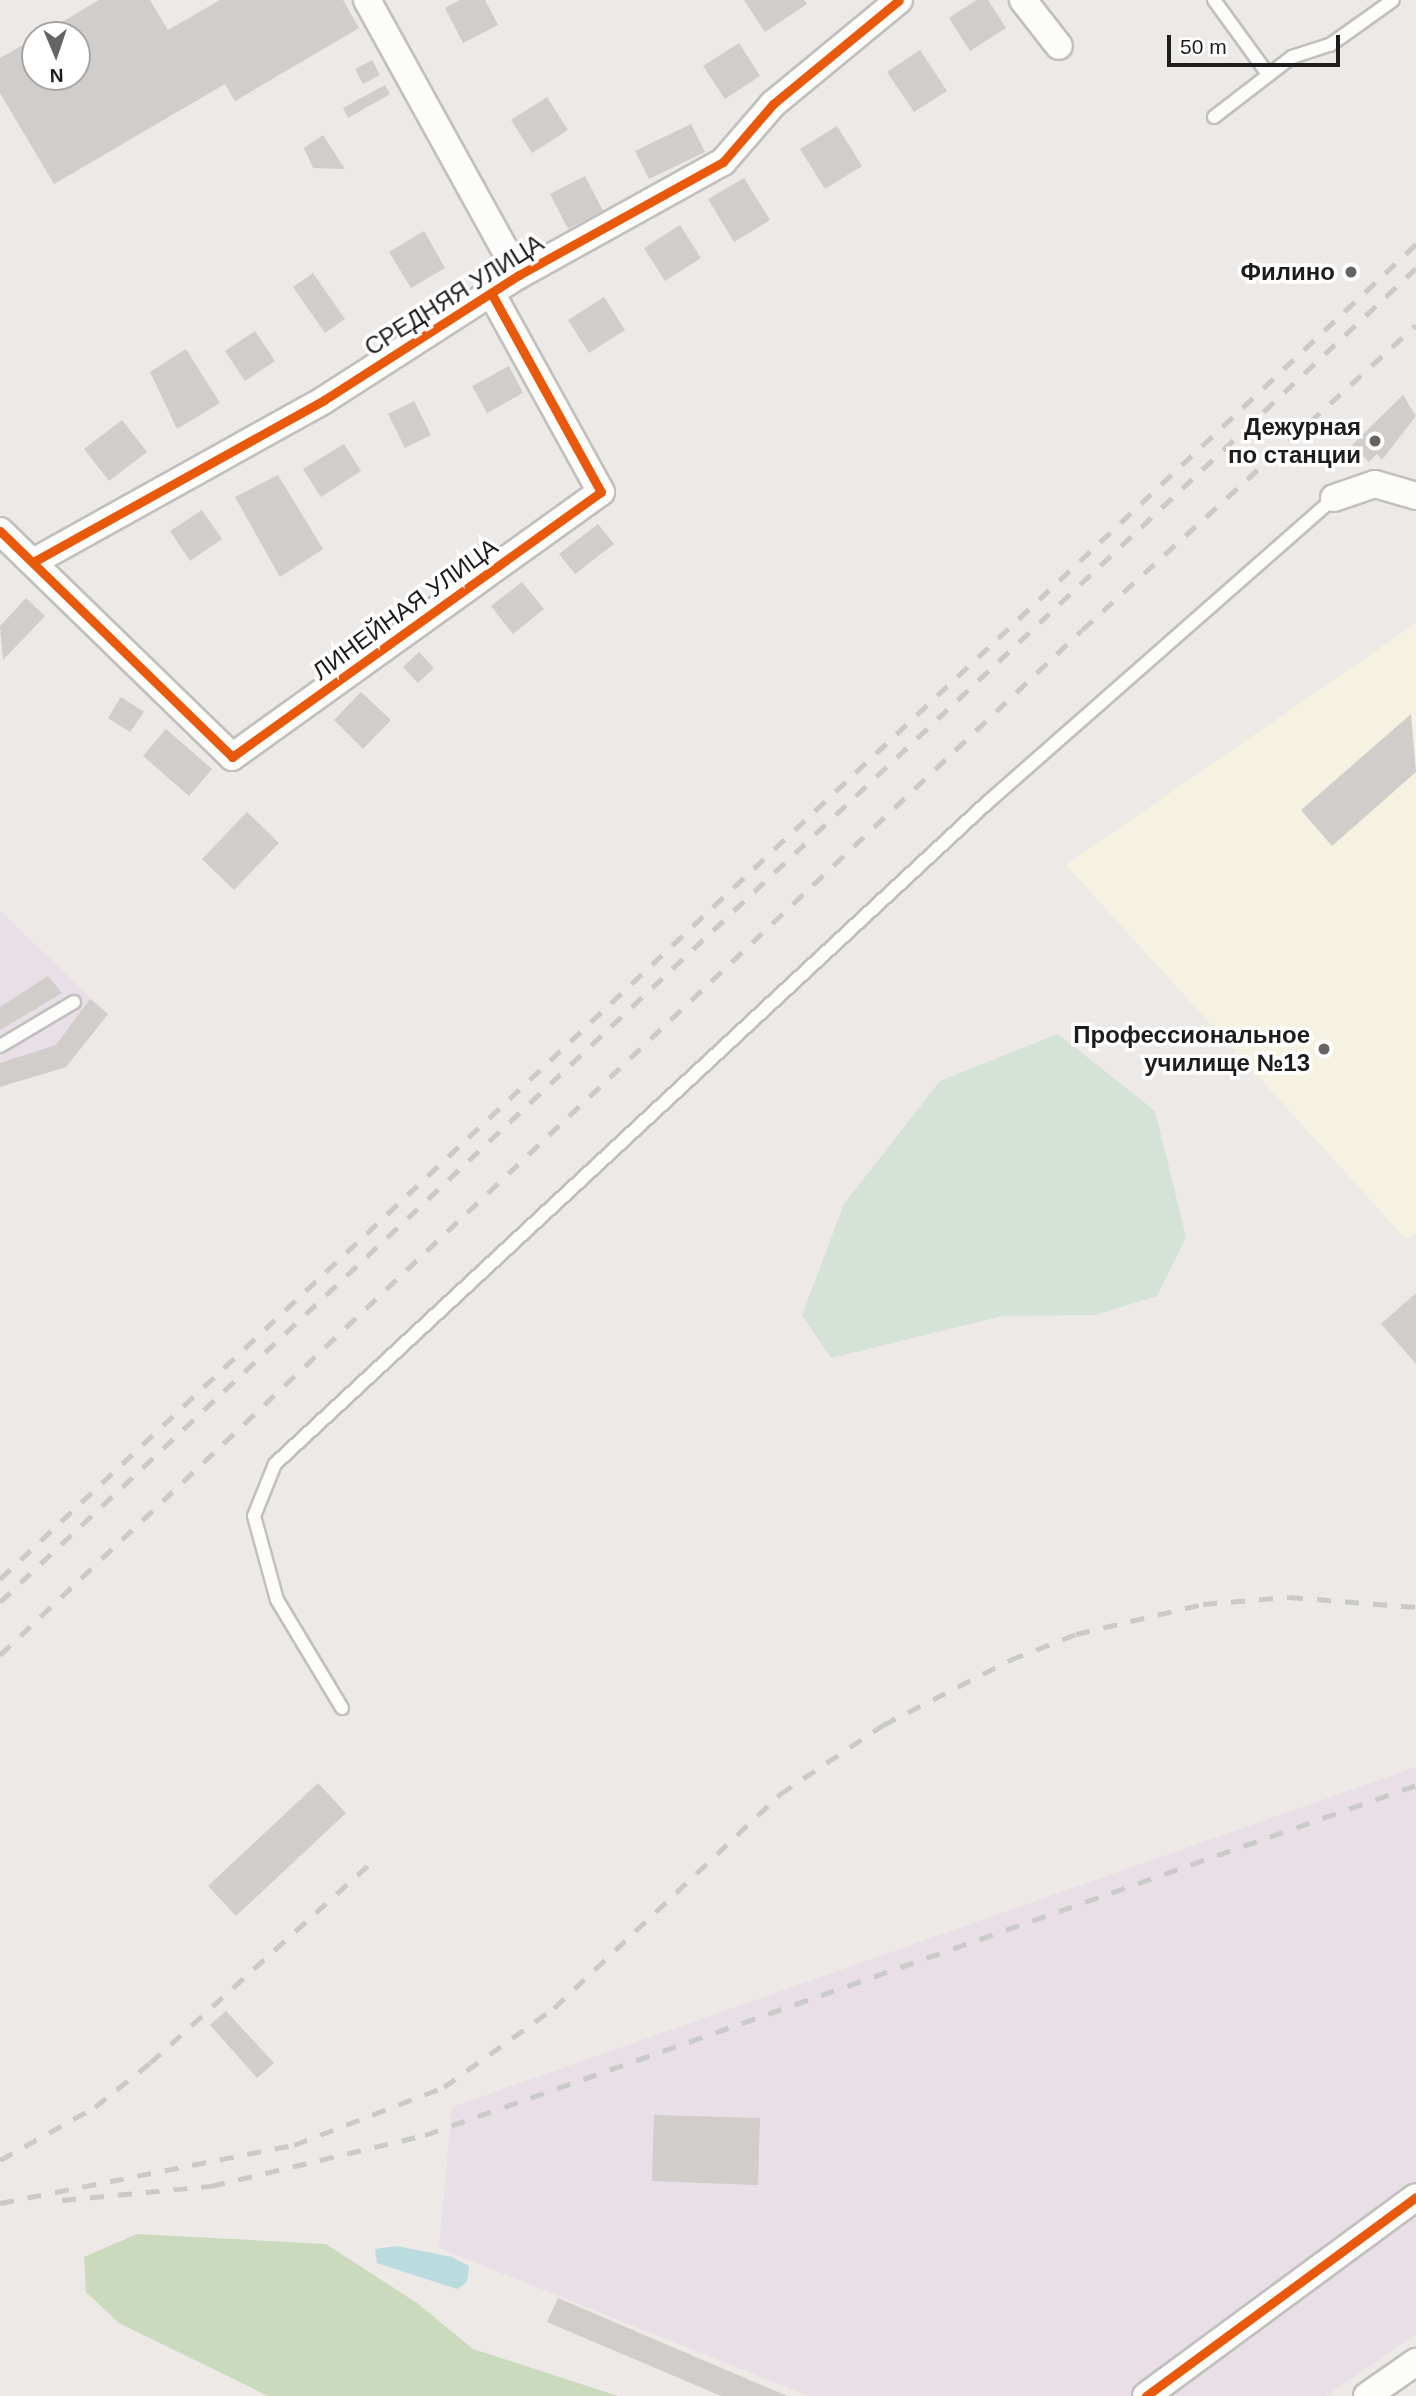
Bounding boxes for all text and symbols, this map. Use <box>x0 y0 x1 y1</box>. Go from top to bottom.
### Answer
north arrow <box>21 21 91 91</box>
scale bar <box>1171 21 1344 65</box>
text: 50 m <box>1180 35 1227 58</box>
text: N <box>49 65 64 86</box>
street label: СРЕДНЯЯ УЛИЦА <box>359 228 549 362</box>
place label: Филино <box>1241 258 1335 286</box>
marker: Филино <box>1341 262 1361 282</box>
place label: Дежурная по станции <box>1228 413 1361 469</box>
marker: Дежурная по станции <box>1367 433 1383 449</box>
street label: ЛИНЕЙНАЯ УЛИЦА <box>307 532 503 686</box>
place label: Профессиональное училище №13 <box>1073 1021 1310 1077</box>
marker: Профессиональное училище №13 <box>1316 1041 1332 1057</box>

